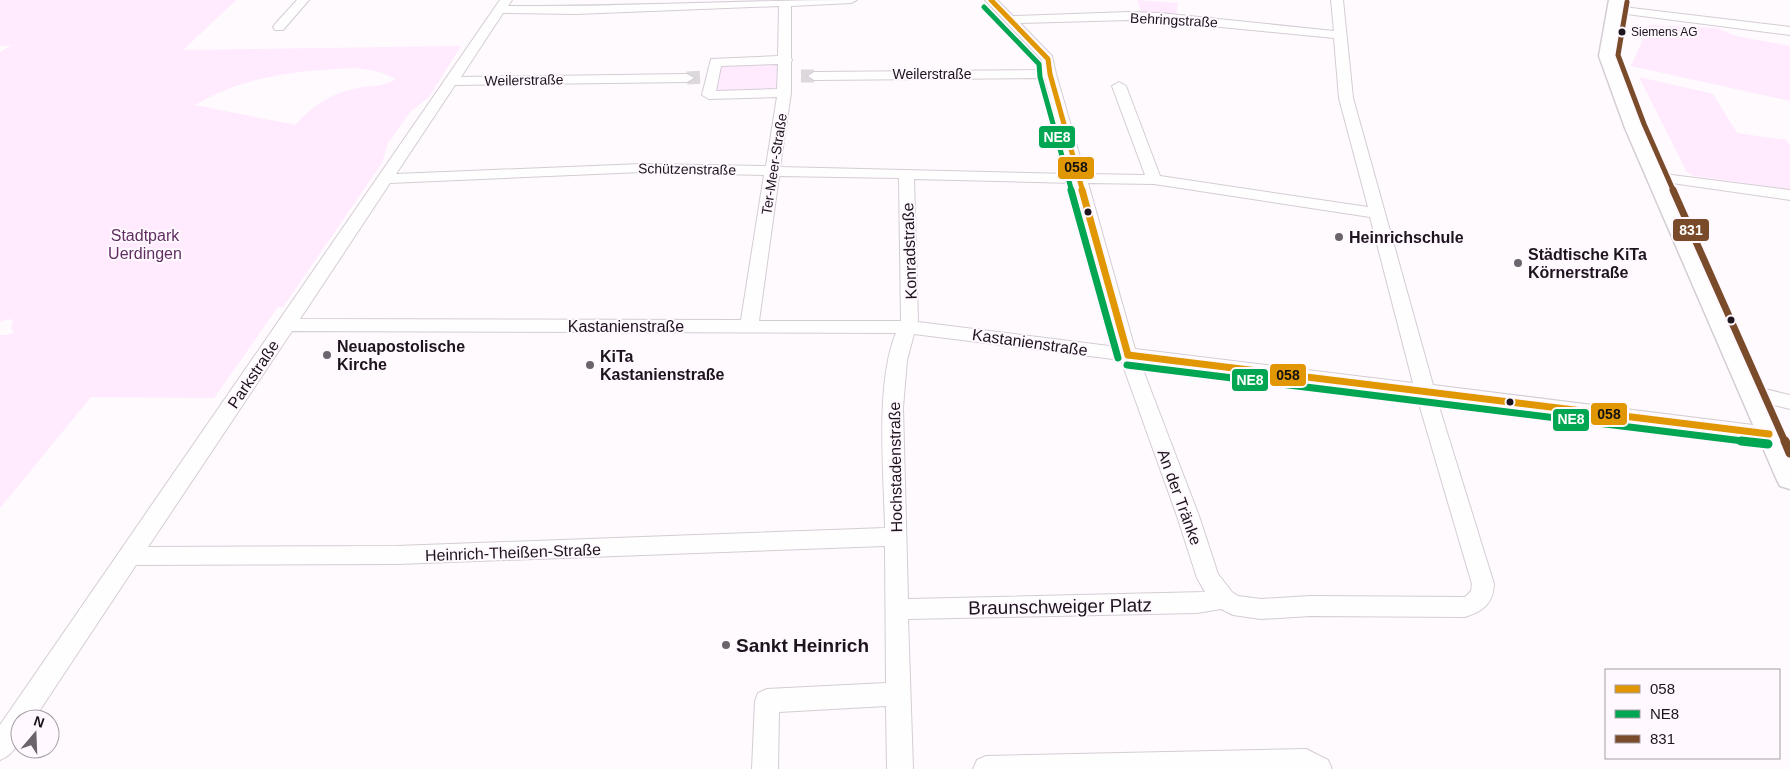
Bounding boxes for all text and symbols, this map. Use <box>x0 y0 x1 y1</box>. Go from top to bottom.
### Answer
street label: Behringstraße <box>1130 10 1219 30</box>
place label: Siemens AG <box>1631 25 1698 39</box>
marker: Siemens AG <box>1617 27 1627 37</box>
street label: Weilerstraße <box>892 66 972 82</box>
street label: Weilerstraße <box>484 71 564 89</box>
street label: Ter-Meer-Straße <box>758 112 790 216</box>
line badge: NE8 <box>1038 125 1076 149</box>
text: NE8 <box>1043 129 1071 145</box>
line badge: 058 <box>1057 156 1095 180</box>
text: 058 <box>1064 159 1088 175</box>
street label: Schützenstraße <box>638 160 736 178</box>
street label: Konradstraße <box>899 202 920 300</box>
unlabelled marker <box>1083 207 1093 217</box>
line badge: 831 <box>1672 218 1710 242</box>
text: 831 <box>1679 222 1703 238</box>
park label: Stadtpark Uerdingen <box>108 227 182 262</box>
place label: Heinrichschule <box>1349 229 1464 246</box>
marker: Heinrichschule <box>1333 231 1345 243</box>
place label: Städtische KiTa Körnerstraße <box>1528 246 1647 281</box>
marker: Städtische KiTa Körnerstraße <box>1512 257 1524 269</box>
unlabelled marker <box>1726 315 1736 325</box>
street label: Kastanienstraße <box>568 318 684 335</box>
street label: Kastanienstraße <box>971 326 1089 359</box>
street label: Parkstraße <box>224 337 282 411</box>
place label: Neuapostolische Kirche <box>337 338 465 373</box>
place label: KiTa Kastanienstraße <box>600 348 725 383</box>
marker: Neuapostolische Kirche <box>321 349 333 361</box>
marker: KiTa Kastanienstraße <box>584 359 596 371</box>
line badge: 058 <box>1269 363 1307 387</box>
text: 058 <box>1276 367 1300 383</box>
line badge: NE8 <box>1231 368 1269 392</box>
text: NE8 <box>1236 372 1264 388</box>
unlabelled marker <box>1505 397 1515 407</box>
street label: Hochstadenstraße <box>886 401 905 532</box>
line badge: 058 <box>1590 402 1628 426</box>
text: 058 <box>1597 406 1621 422</box>
line badge: NE8 <box>1552 408 1590 432</box>
text: NE8 <box>1557 411 1585 427</box>
street label: An der Tränke <box>1154 447 1205 547</box>
street label: Heinrich-Theißen-Straße <box>425 541 601 564</box>
street label: Braunschweiger Platz <box>968 594 1152 619</box>
place label: Sankt Heinrich <box>736 635 869 656</box>
marker: Sankt Heinrich <box>720 639 732 651</box>
legend <box>1605 669 1780 759</box>
text: 058 <box>1650 680 1675 697</box>
text: NE8 <box>1650 705 1679 722</box>
north arrow <box>10 709 60 759</box>
text: N <box>32 712 47 731</box>
text: 831 <box>1650 730 1675 747</box>

